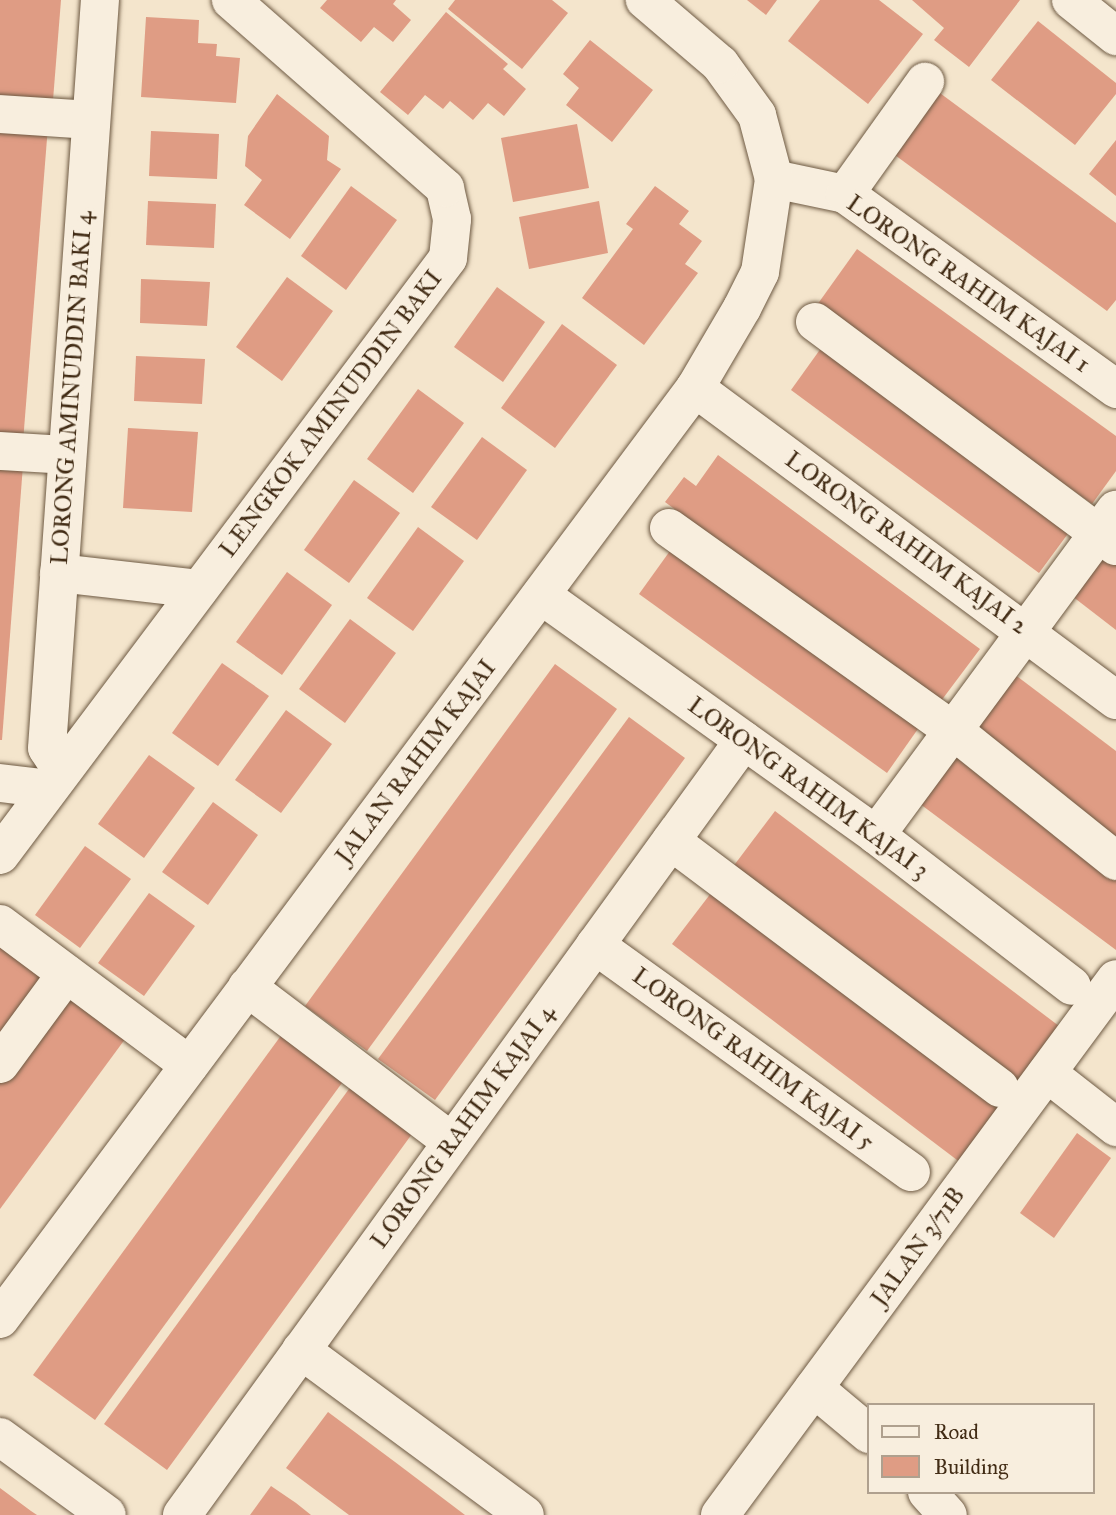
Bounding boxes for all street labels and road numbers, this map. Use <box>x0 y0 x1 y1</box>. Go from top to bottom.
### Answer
street label: LORONG RAHIM KAJAI 1 <box>841 189 1095 379</box>
street label: LORONG AMINUDDIN BAKI 4 <box>45 210 99 566</box>
street label: LENGKOK AMINUDDIN BAKI <box>214 265 448 563</box>
street label: LORONG RAHIM KAJAI 2 <box>779 445 1033 641</box>
street label: JALAN RAHIM KAJAI <box>330 654 502 870</box>
street label: LORONG RAHIM KAJAI 3 <box>682 691 934 885</box>
street label: LORONG RAHIM KAJAI 5 <box>627 962 879 1156</box>
street label: LORONG RAHIM KAJAI 4 <box>365 1000 561 1254</box>
street label: JALAN 3/71B <box>865 1182 971 1312</box>

